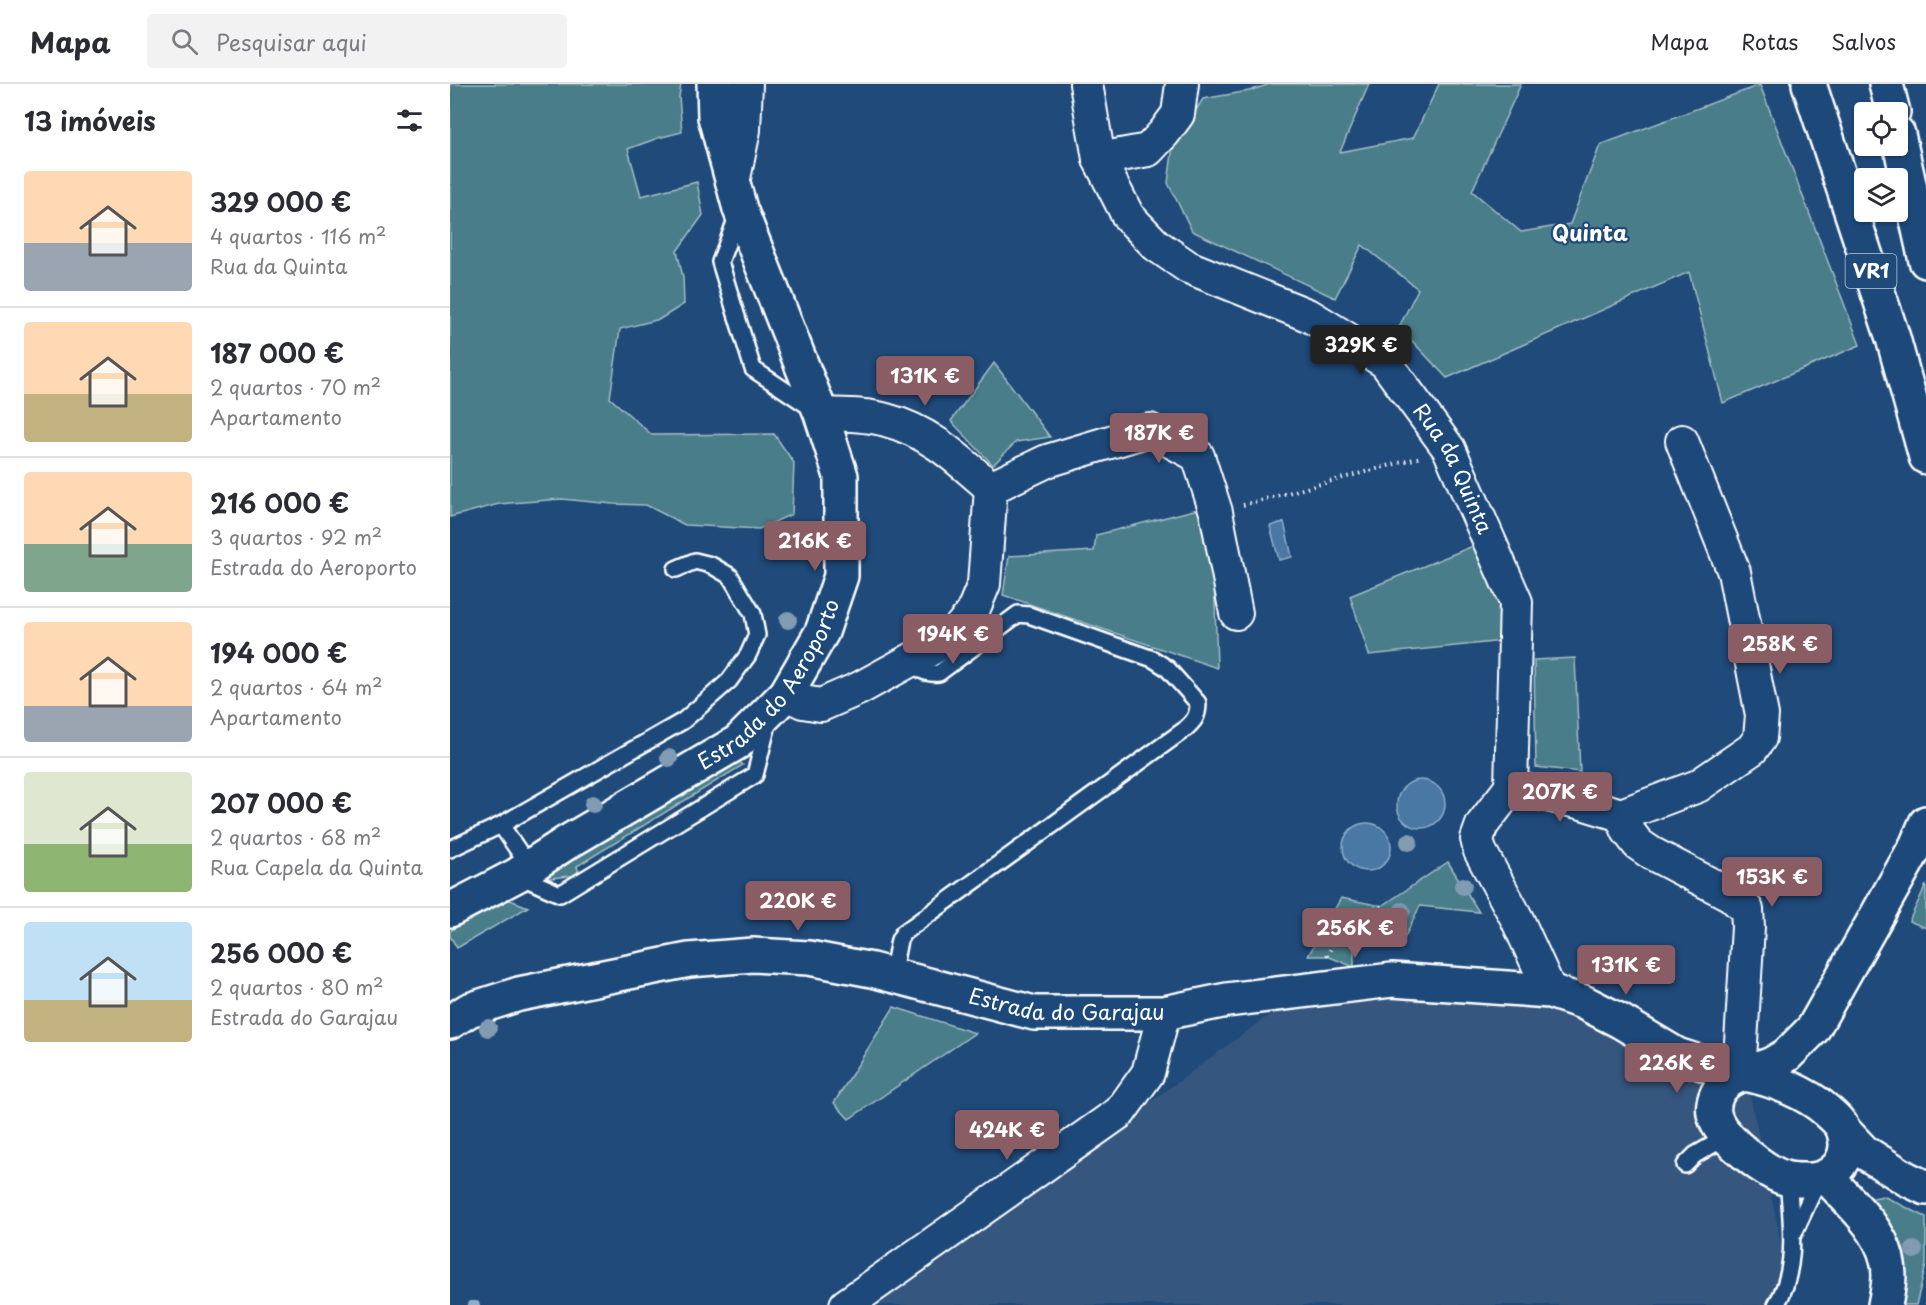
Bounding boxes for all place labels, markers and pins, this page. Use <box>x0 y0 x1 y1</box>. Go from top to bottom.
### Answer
pin: 329K € <box>1312 325 1410 376</box>
pin: 131K € <box>876 356 974 407</box>
pin: 187K € <box>1110 413 1208 464</box>
pin: 216K € <box>766 521 864 572</box>
pin: 194K € <box>904 614 1002 665</box>
pin: 258K € <box>1731 624 1829 675</box>
pin: 207K € <box>1511 772 1609 823</box>
pin: 153K € <box>1723 857 1821 908</box>
pin: 220K € <box>749 881 847 932</box>
pin: 256K € <box>1306 908 1404 959</box>
pin: 131K € <box>1577 945 1675 996</box>
pin: 226K € <box>1628 1043 1726 1094</box>
pin: 424K € <box>958 1110 1056 1161</box>

